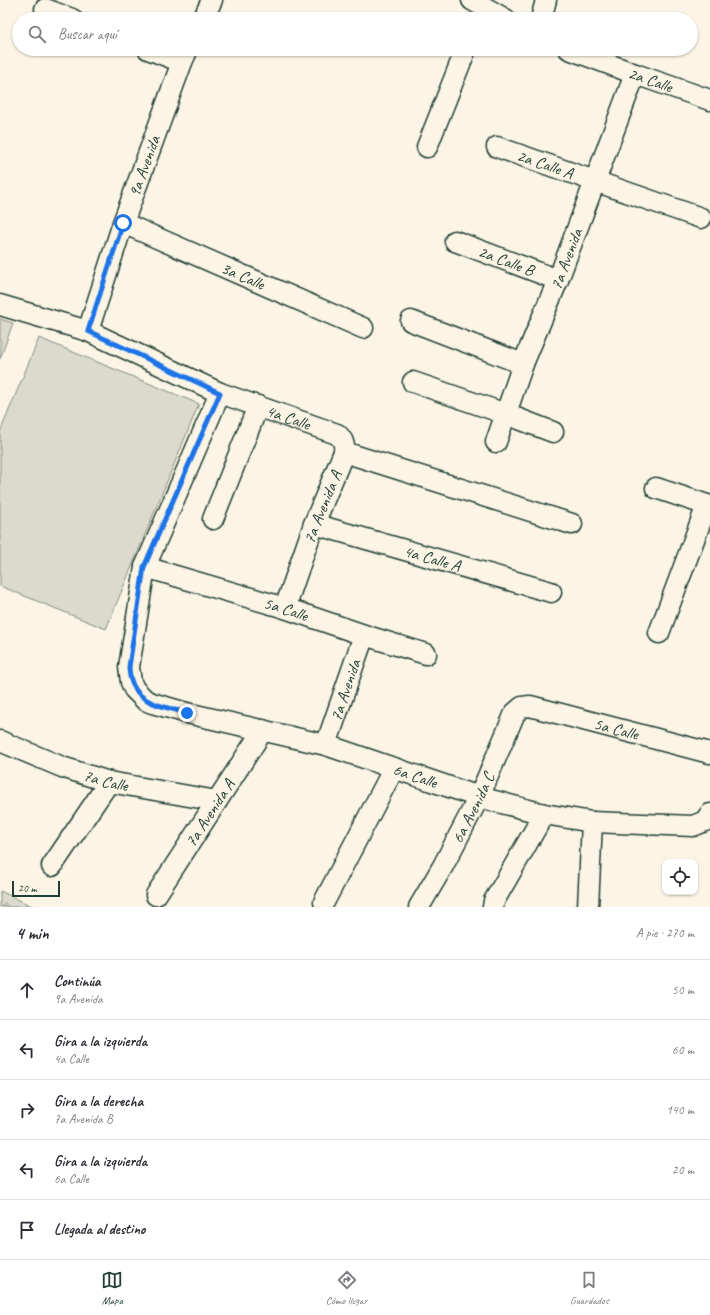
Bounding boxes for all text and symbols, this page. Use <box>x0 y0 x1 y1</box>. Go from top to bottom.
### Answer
search box <box>12 12 698 56</box>
icon: search <box>26 23 48 45</box>
text: Buscar aquí <box>58 25 117 44</box>
street label: 2a Calle <box>625 62 677 98</box>
street label: 9a Avenida <box>123 131 166 200</box>
street label: 2a Calle A <box>514 145 577 184</box>
route start <box>114 214 132 232</box>
street label: 7a Avenida <box>545 224 588 293</box>
street label: 2a Calle B <box>475 241 538 282</box>
street label: 3a Calle <box>218 257 269 295</box>
street label: 4a Calle <box>263 400 314 435</box>
street label: 7a Avenida A <box>298 466 347 547</box>
street label: 4a Calle A <box>401 540 464 577</box>
street label: 5a Calle <box>261 592 312 627</box>
street label: 7a Avenida <box>325 655 366 724</box>
route end <box>178 704 196 722</box>
street label: 5a Calle <box>591 713 642 745</box>
street label: 6a Calle <box>390 759 441 794</box>
street label: 7a Calle <box>81 764 131 796</box>
street label: 6a Avenida C <box>447 768 500 847</box>
street label: 7a Avenida A <box>180 774 240 851</box>
map controls <box>662 859 698 895</box>
button: locate <box>662 859 698 895</box>
scale bar <box>12 879 60 898</box>
text: 20 m <box>18 881 37 895</box>
text: 4 min <box>16 923 49 944</box>
text: A pie · 270 m <box>636 925 694 941</box>
text: Continúa <box>54 972 101 991</box>
icon: ahead <box>16 979 38 1001</box>
text: 50 m <box>672 982 694 998</box>
text: 9a Avenida <box>54 991 103 1007</box>
text: Gira a la izquierda <box>54 1032 147 1051</box>
icon: left <box>16 1039 38 1061</box>
text: 60 m <box>672 1042 694 1058</box>
text: 4a Calle <box>54 1051 89 1067</box>
text: Gira a la derecha <box>54 1092 143 1111</box>
icon: right <box>16 1099 38 1121</box>
text: 140 m <box>666 1102 694 1118</box>
text: 7a Avenida B <box>54 1111 113 1127</box>
text: Gira a la izquierda <box>54 1152 147 1171</box>
icon: left <box>16 1159 38 1181</box>
text: 20 m <box>672 1162 694 1178</box>
text: 6a Calle <box>54 1171 89 1187</box>
icon: arrive <box>16 1219 38 1241</box>
text: Llegada al destino <box>54 1220 145 1239</box>
tab: Mapa <box>101 1269 123 1307</box>
tab: Cómo llegar <box>326 1269 368 1307</box>
tab: Guardados <box>570 1269 609 1307</box>

